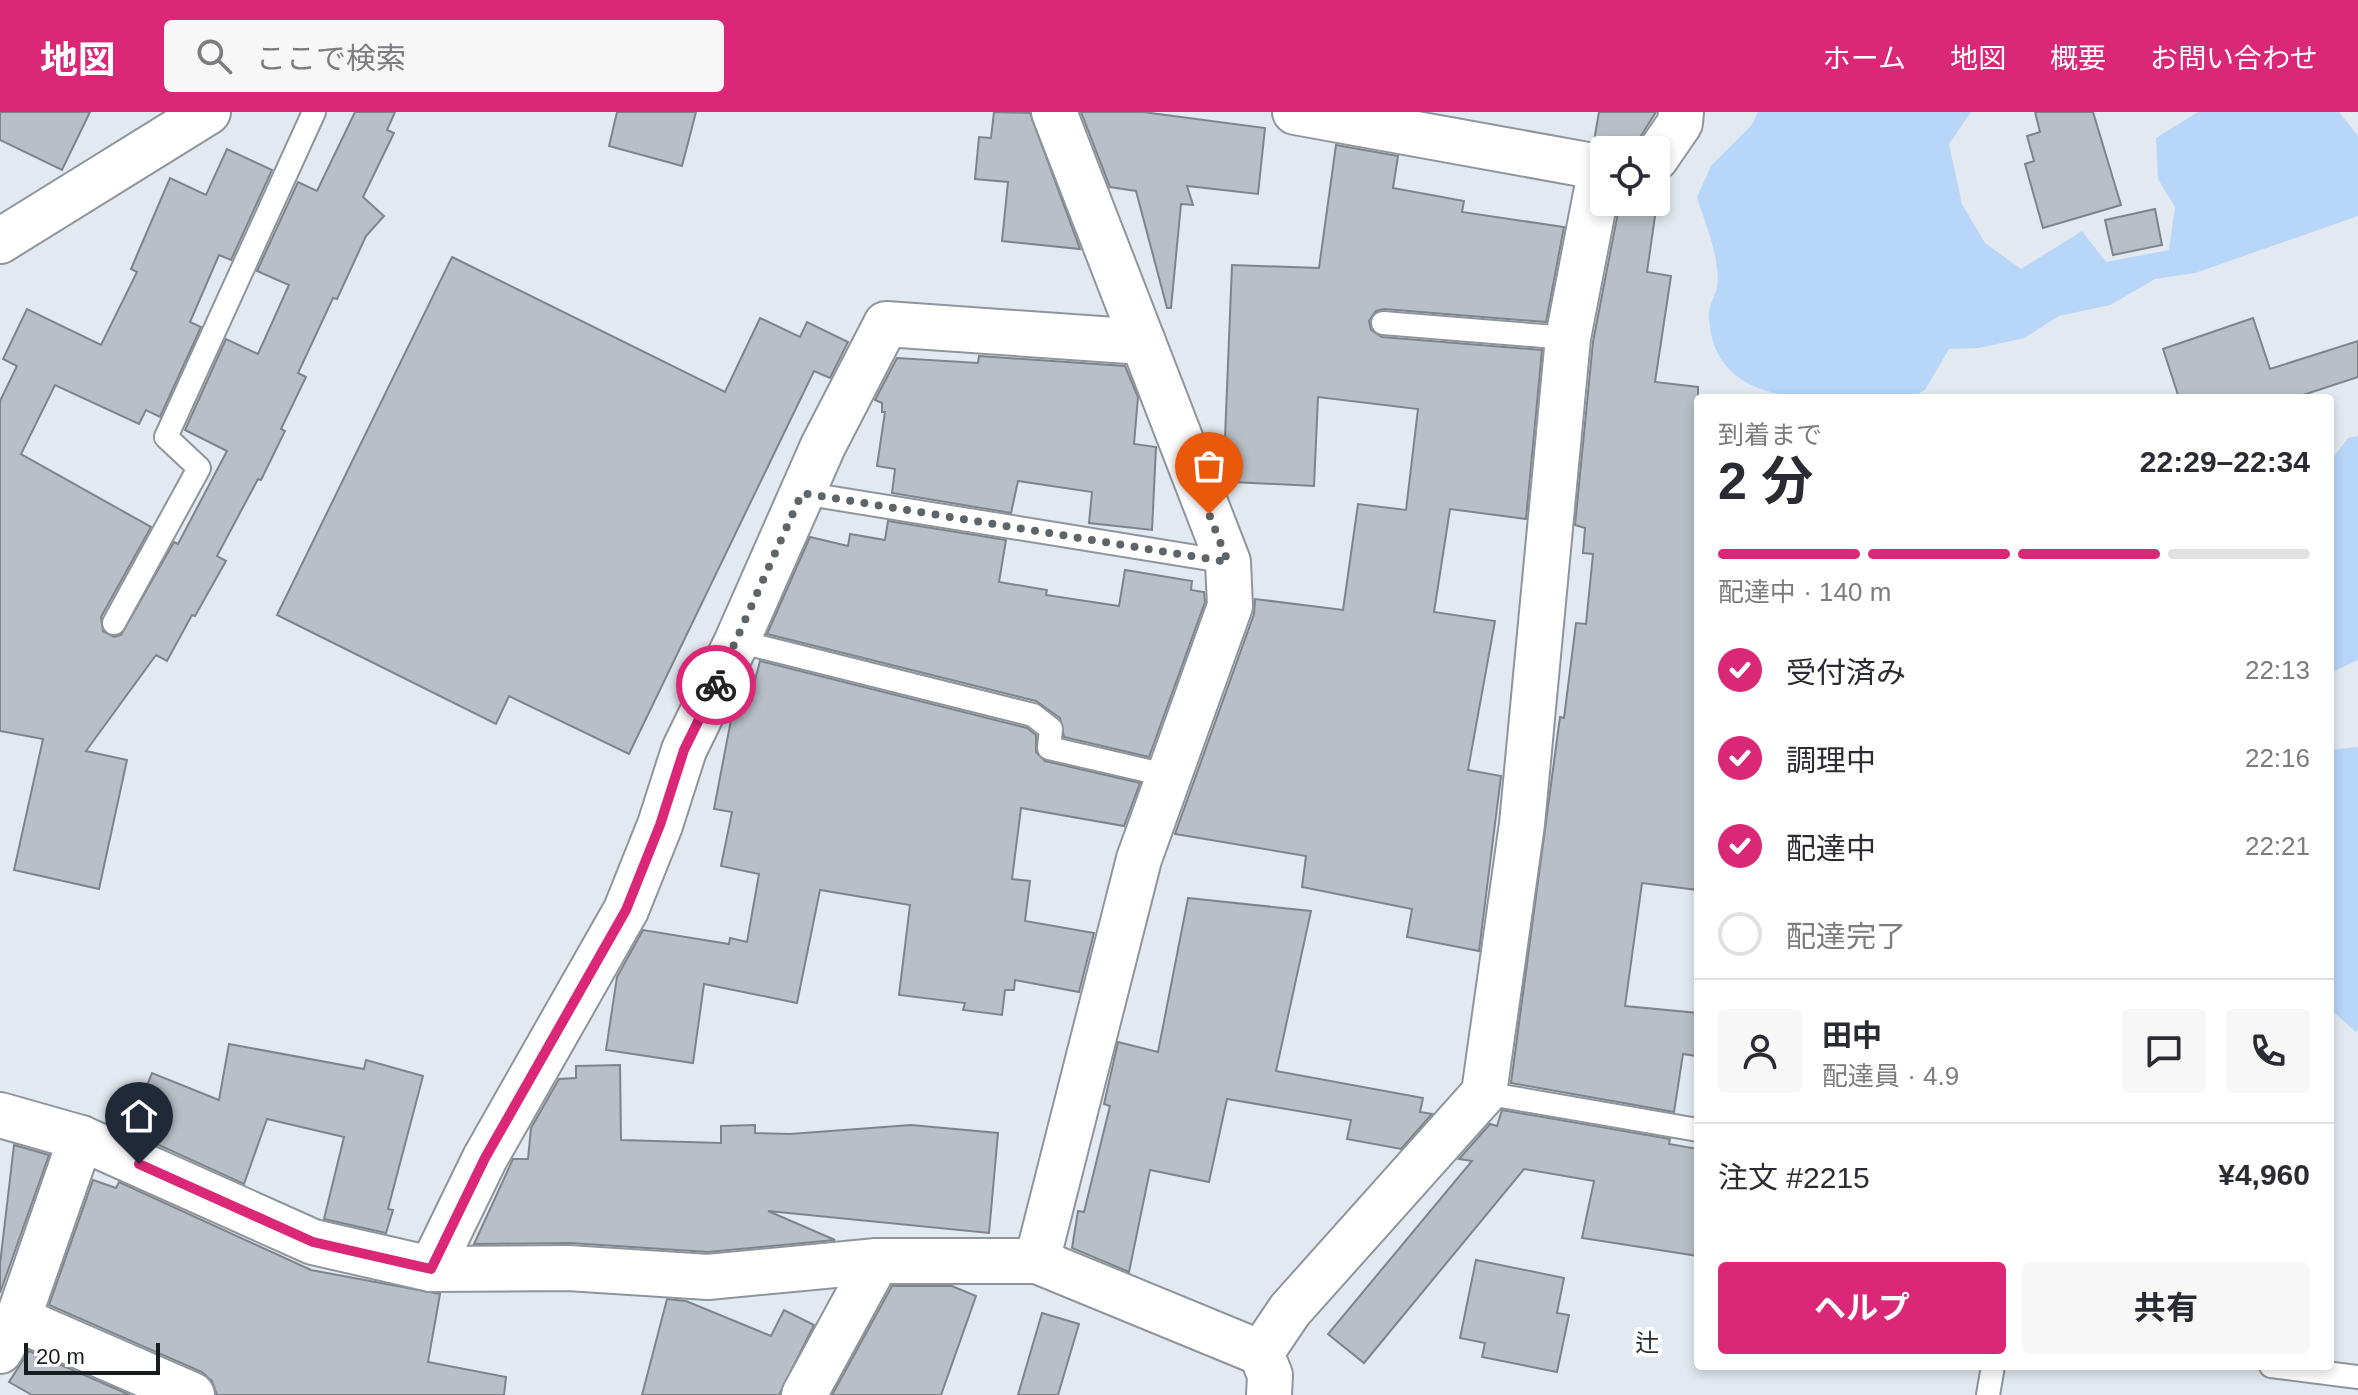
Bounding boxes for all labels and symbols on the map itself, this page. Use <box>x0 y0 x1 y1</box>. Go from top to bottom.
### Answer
pin <box>1175 432 1243 514</box>
courier <box>676 645 756 725</box>
pin <box>105 1082 173 1164</box>
district label: 辻 <box>1635 1329 1659 1356</box>
scale bar <box>24 1339 160 1375</box>

